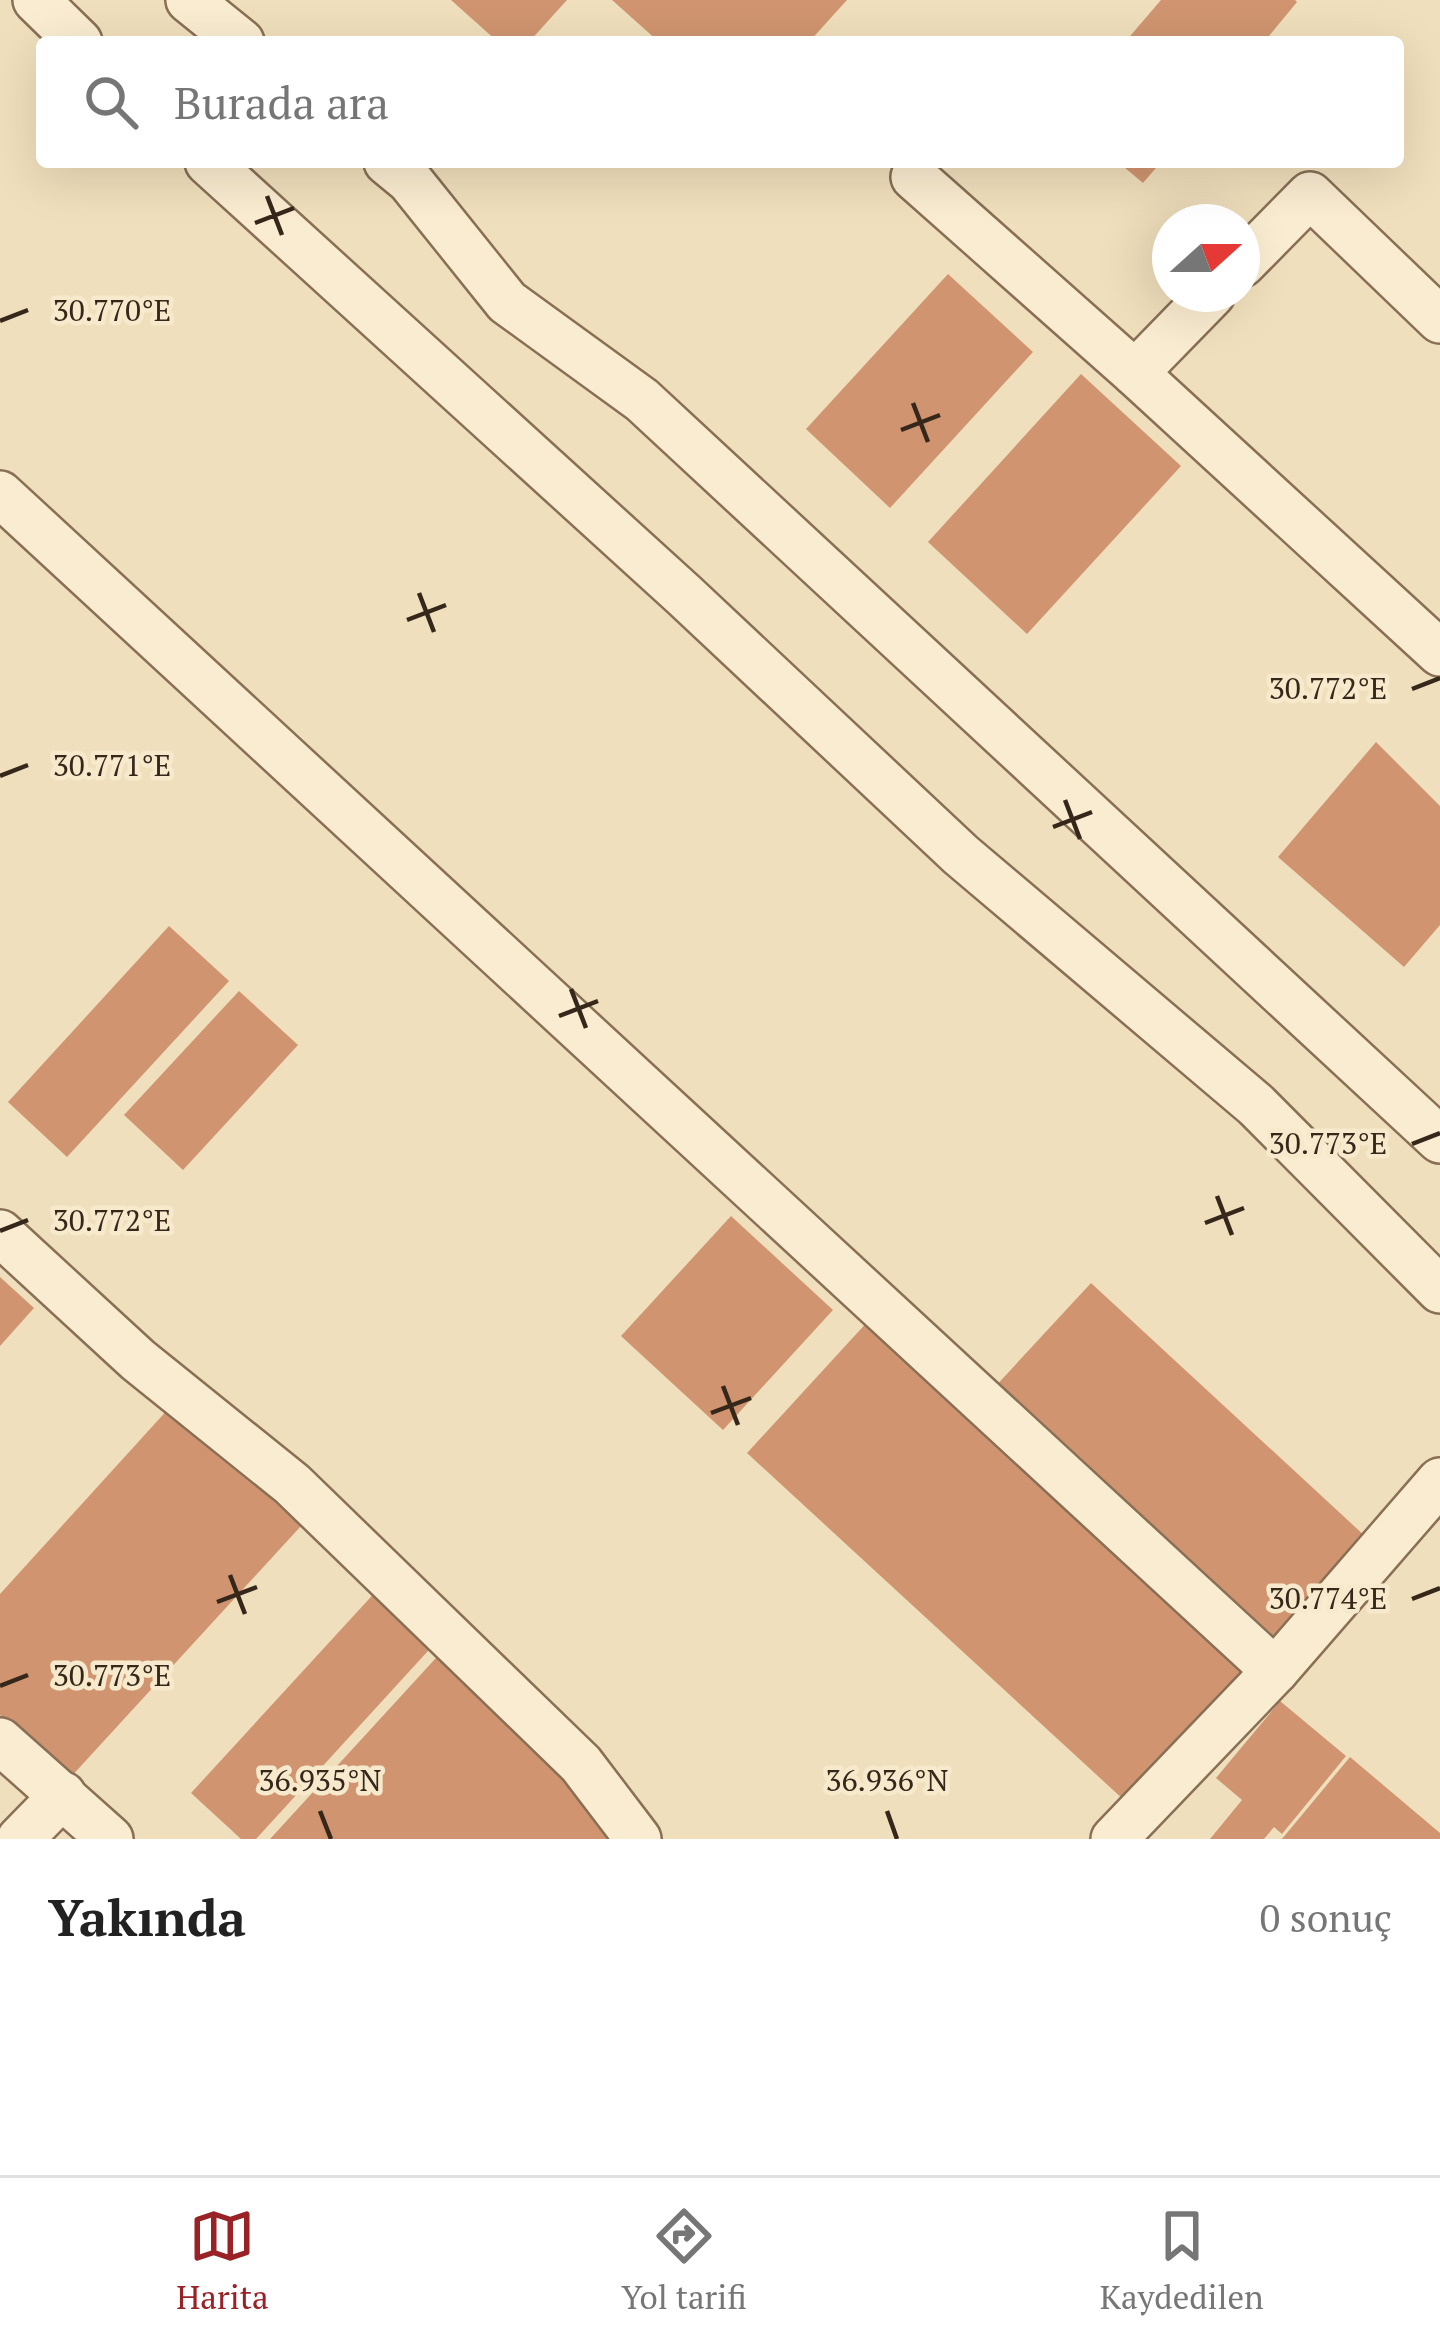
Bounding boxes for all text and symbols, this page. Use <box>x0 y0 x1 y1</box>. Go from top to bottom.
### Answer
search box <box>36 36 1404 168</box>
icon: search <box>78 69 144 135</box>
text: Burada ara <box>174 72 389 132</box>
north arrow <box>1152 204 1260 312</box>
text: 30.770°E <box>53 290 171 330</box>
text: 30.772°E <box>1269 668 1387 708</box>
text: 30.771°E <box>53 745 171 785</box>
text: 30.773°E <box>1269 1123 1387 1163</box>
text: 30.772°E <box>53 1200 171 1240</box>
text: 30.774°E <box>1269 1578 1387 1618</box>
text: 30.773°E <box>53 1655 171 1695</box>
text: 36.935°N <box>259 1760 382 1800</box>
text: 36.936°N <box>826 1760 949 1800</box>
text: Yakında <box>48 1883 246 1951</box>
text: 0 sonuç <box>1260 1891 1392 1943</box>
tab: Harita <box>176 2203 269 2318</box>
tab: Yol tarifi <box>621 2203 747 2318</box>
tab: Kaydedilen <box>1100 2203 1264 2318</box>

